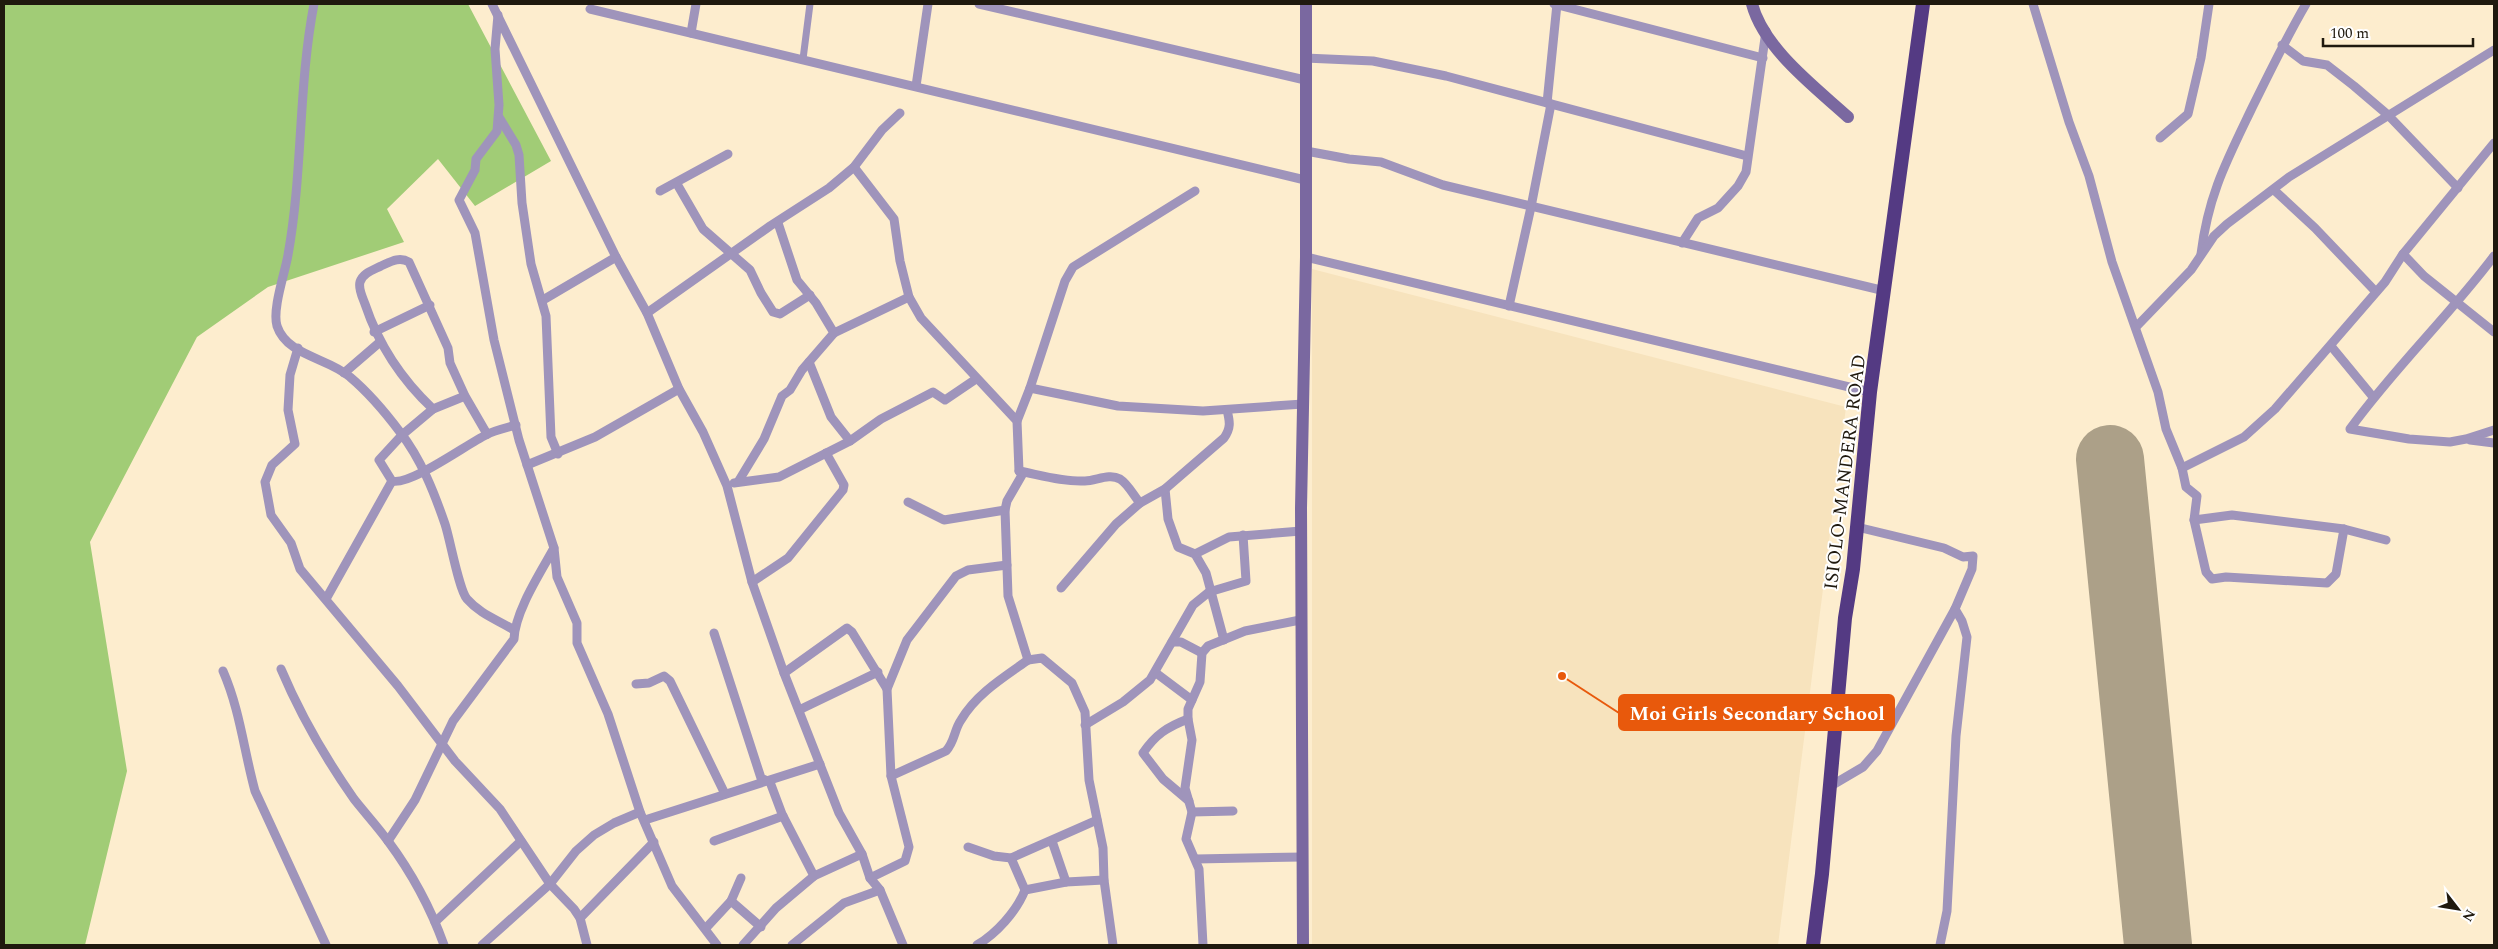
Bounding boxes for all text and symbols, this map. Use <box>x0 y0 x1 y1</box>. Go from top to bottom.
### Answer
scale bar <box>2323 15 2473 47</box>
text: 100 m <box>2330 22 2369 45</box>
street label: ISIOLO-MANDERA ROAD <box>1817 353 1874 592</box>
callout: Moi Girls Secondary School <box>1619 695 1894 730</box>
text: Moi Girls Secondary School <box>1629 699 1885 729</box>
north arrow <box>2433 884 2483 934</box>
text: N <box>2457 905 2481 926</box>

